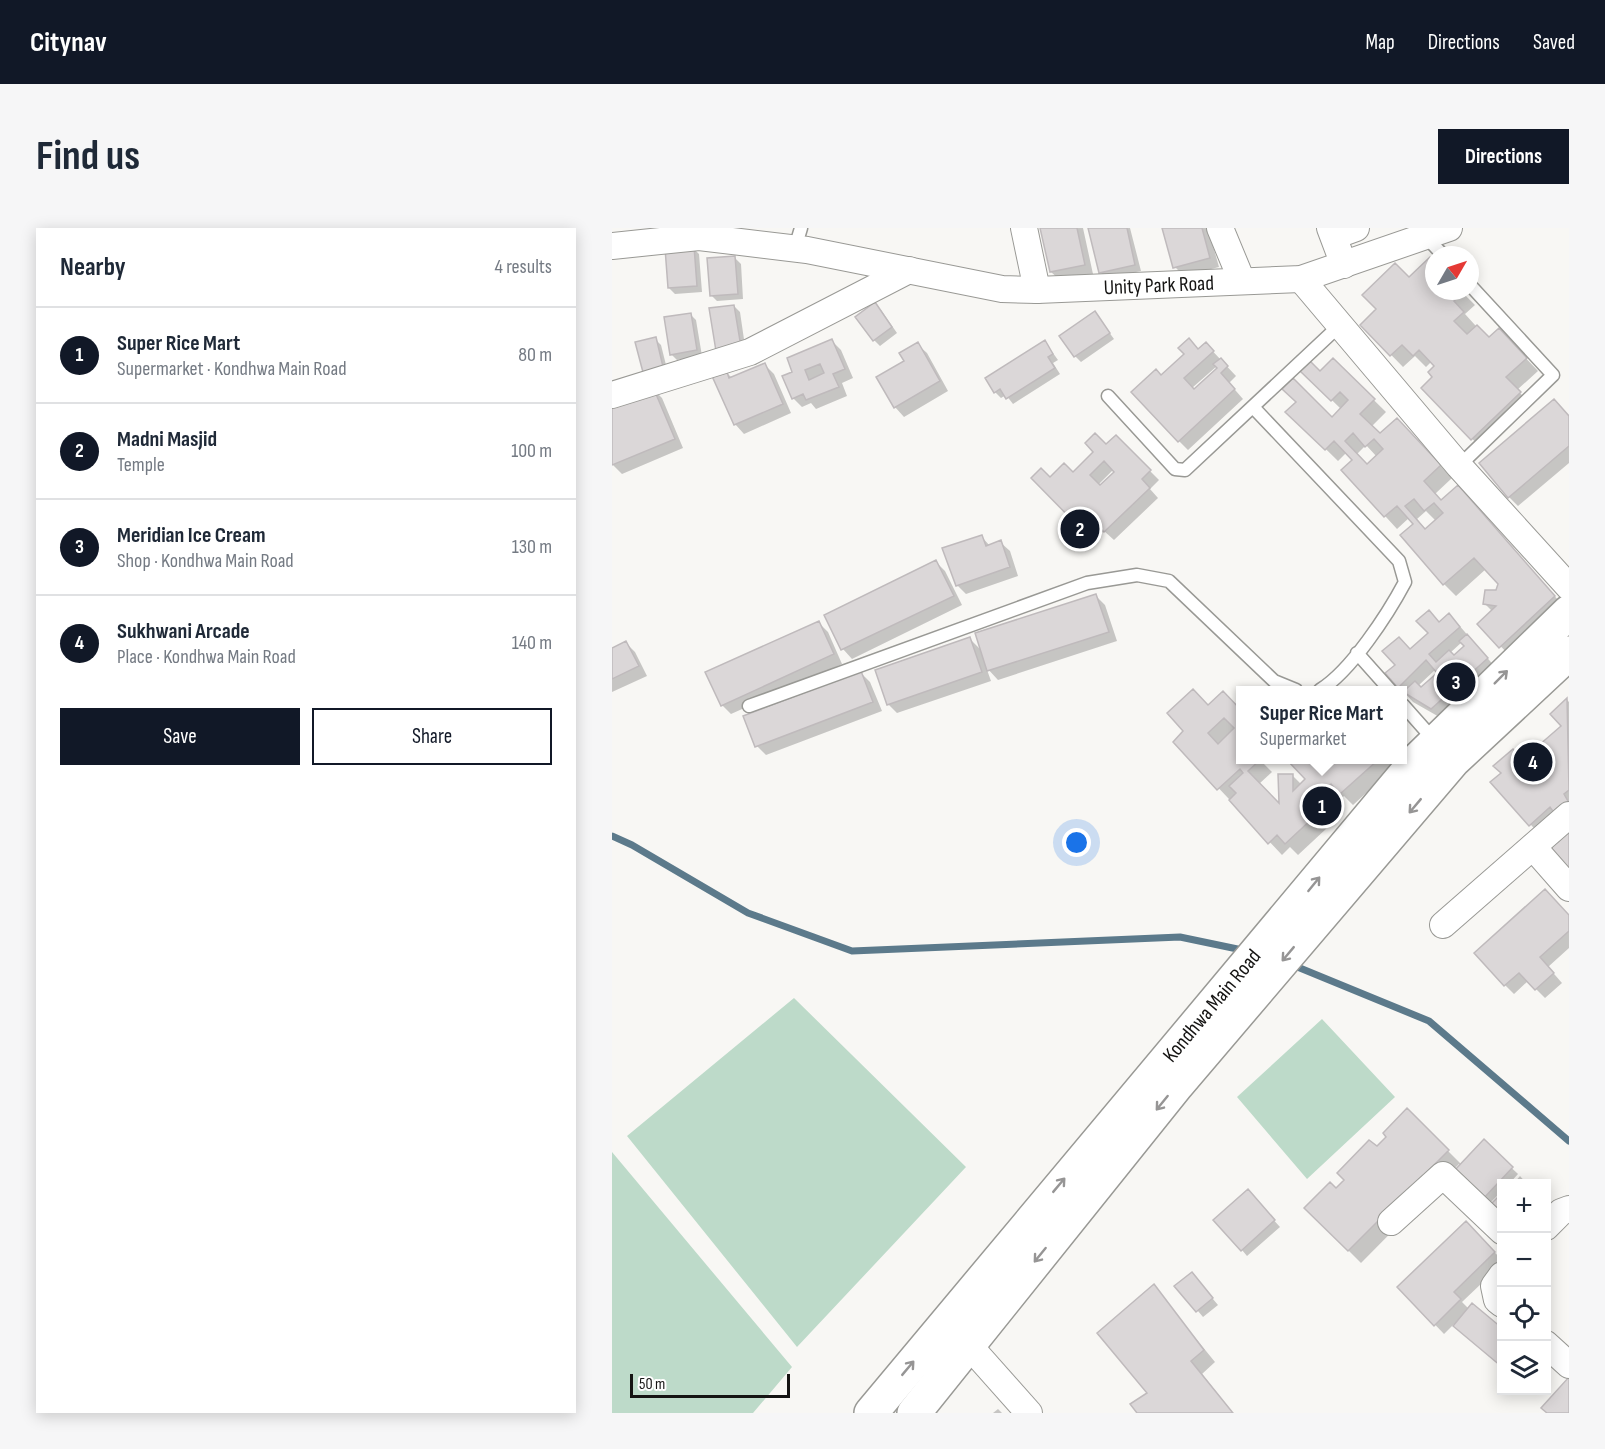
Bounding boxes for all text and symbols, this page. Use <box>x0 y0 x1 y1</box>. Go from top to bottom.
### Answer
text: Citynav <box>30 26 107 59</box>
text: Map <box>1365 30 1395 55</box>
text: Directions <box>1428 30 1500 55</box>
text: Saved <box>1533 30 1575 55</box>
button: Directions <box>1438 129 1569 184</box>
text: Find us <box>36 131 140 182</box>
north arrow <box>1425 246 1479 300</box>
text: Nearby <box>60 252 126 283</box>
text: 4 results <box>495 255 552 279</box>
street label: Unity Park Road <box>1103 271 1214 300</box>
text: Super Rice Mart <box>117 330 240 357</box>
text: 1 <box>76 343 83 367</box>
text: 80 m <box>518 343 552 367</box>
text: Supermarket · Kondhwa Main Road <box>117 357 347 381</box>
text: Madni Masjid <box>117 426 217 453</box>
text: 2 <box>75 439 84 463</box>
text: 100 m <box>511 439 552 463</box>
text: Temple <box>117 453 165 477</box>
pin: 2 <box>1060 506 1100 552</box>
text: Meridian Ice Cream <box>117 522 266 549</box>
text: 3 <box>75 535 84 559</box>
text: 130 m <box>512 535 552 559</box>
text: Shop · Kondhwa Main Road <box>117 549 294 573</box>
text: Sukhwani Arcade <box>117 618 250 645</box>
text: 4 <box>75 631 84 655</box>
text: 140 m <box>512 631 552 655</box>
text: Place · Kondhwa Main Road <box>117 645 296 669</box>
pin: 3 <box>1436 660 1476 704</box>
one-way arrow <box>1494 670 1509 684</box>
popup <box>1236 686 1407 764</box>
text: Super Rice Mart <box>1260 700 1383 727</box>
button: Save <box>60 708 300 765</box>
button: Share <box>312 708 552 765</box>
text: Supermarket <box>1260 727 1347 751</box>
pin: 4 <box>1514 740 1552 784</box>
pin: 1 <box>1302 784 1342 828</box>
one-way arrow <box>1408 798 1422 813</box>
your location <box>1062 828 1091 857</box>
one-way arrow <box>1308 876 1321 892</box>
street label: Kondhwa Main Road <box>1158 944 1266 1067</box>
one-way arrow <box>1282 946 1295 962</box>
one-way arrow <box>1156 1095 1169 1111</box>
one-way arrow <box>1052 1178 1066 1193</box>
map controls <box>1497 1179 1551 1395</box>
button: + <box>1497 1179 1551 1233</box>
button: − <box>1497 1233 1551 1287</box>
one-way arrow <box>1033 1246 1046 1262</box>
button: locate <box>1497 1287 1551 1341</box>
button: layers <box>1497 1341 1551 1395</box>
one-way arrow <box>901 1361 915 1376</box>
scale bar <box>630 1371 790 1398</box>
text: 50 m <box>639 1375 665 1394</box>

